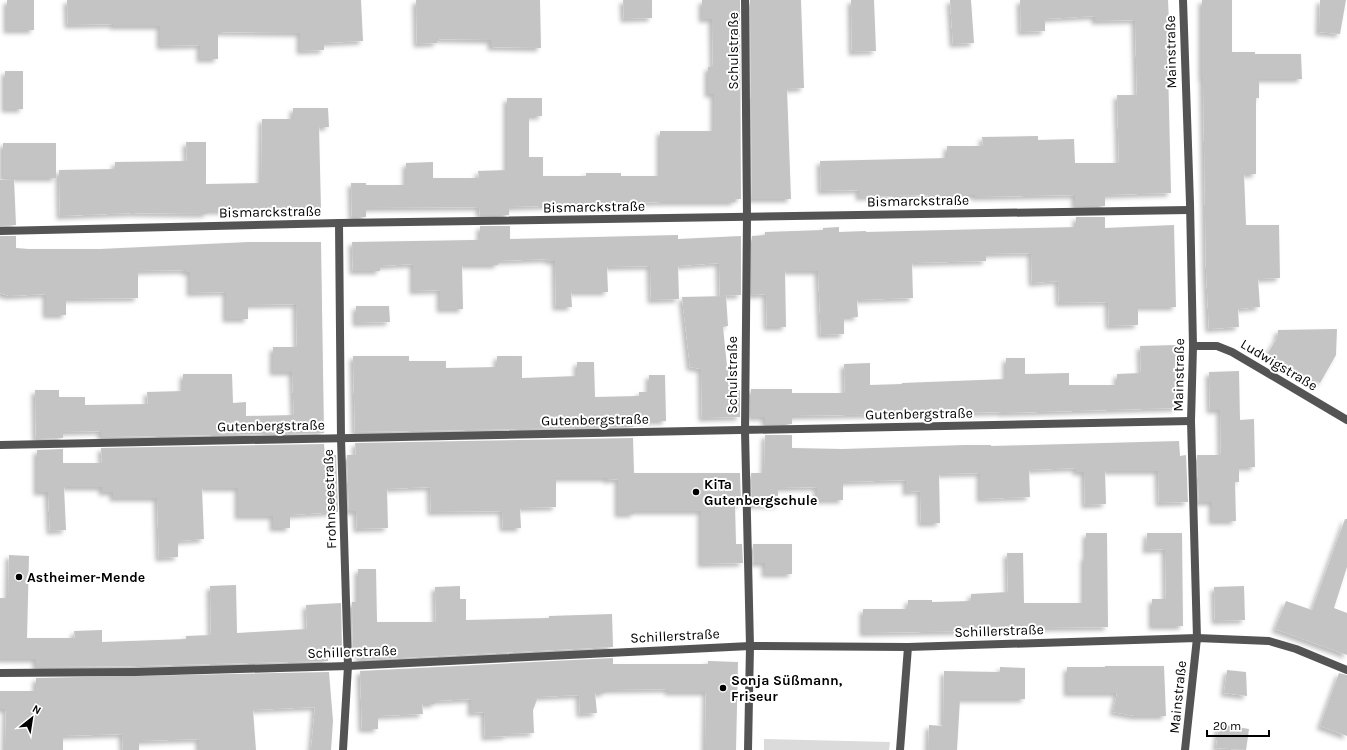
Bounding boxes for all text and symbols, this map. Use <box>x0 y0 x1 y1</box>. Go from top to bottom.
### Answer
street label: Schulstraße <box>725 12 742 90</box>
street label: Mainstraße <box>1162 15 1180 89</box>
street label: Bismarckstraße <box>867 192 969 210</box>
street label: Bismarckstraße <box>543 198 645 216</box>
street label: Bismarckstraße <box>219 203 321 221</box>
street label: Ludwigstraße <box>1237 335 1321 395</box>
street label: Schulstraße <box>724 336 741 414</box>
street label: Mainstraße <box>1170 338 1188 412</box>
street label: Gutenbergstraße <box>865 405 973 423</box>
street label: Gutenbergstraße <box>541 411 649 429</box>
street label: Gutenbergstraße <box>217 417 325 435</box>
street label: Frohnseestraße <box>320 449 340 549</box>
place label: KiTa Gutenbergschule <box>704 476 817 509</box>
marker: KiTa Gutenbergschule <box>691 487 701 497</box>
place label: Astheimer-Mende <box>27 569 145 586</box>
marker: Astheimer-Mende <box>14 572 24 582</box>
street label: Schillerstraße <box>954 621 1044 641</box>
street label: Schillerstraße <box>630 625 720 647</box>
street label: Schillerstraße <box>307 642 397 662</box>
street label: Mainstraße <box>1166 660 1190 734</box>
place label: Sonja Süßmann, Friseur <box>731 672 843 705</box>
marker: Sonja Süßmann, Friseur <box>718 683 728 693</box>
north arrow <box>12 698 52 738</box>
text: N <box>30 702 43 717</box>
scale bar <box>1207 712 1269 738</box>
text: 20 m <box>1213 719 1241 733</box>

